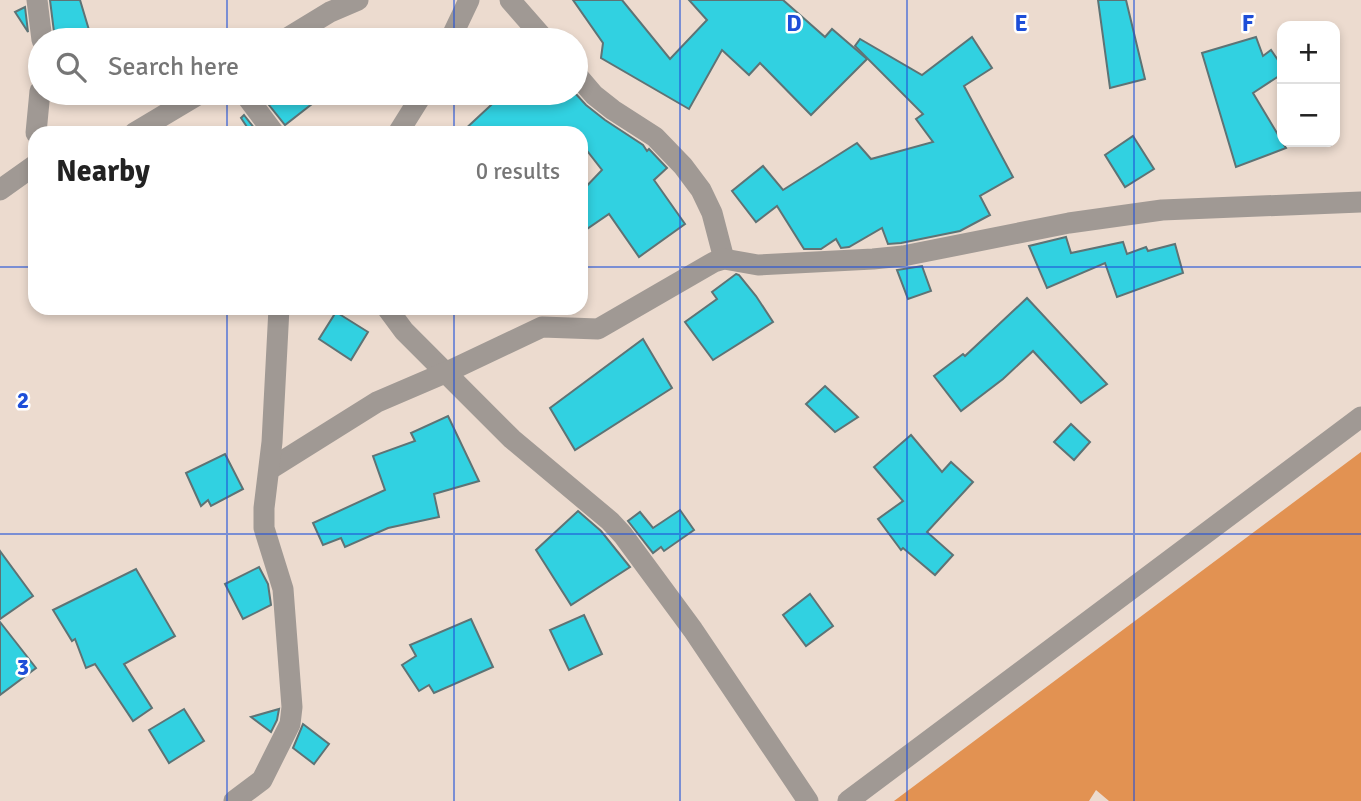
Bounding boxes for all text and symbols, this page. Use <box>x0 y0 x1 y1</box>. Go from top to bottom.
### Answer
text: D <box>786 9 802 38</box>
text: E <box>1014 9 1028 38</box>
text: F <box>1242 9 1254 38</box>
map controls <box>1277 21 1340 147</box>
button: + <box>1277 21 1340 84</box>
search box <box>28 28 588 105</box>
icon: search <box>52 48 90 86</box>
text: Search here <box>108 51 239 83</box>
button: − <box>1277 84 1340 147</box>
text: Nearby <box>56 153 150 190</box>
text: 0 results <box>476 157 560 186</box>
text: 2 <box>17 386 29 415</box>
text: 3 <box>17 653 29 682</box>

